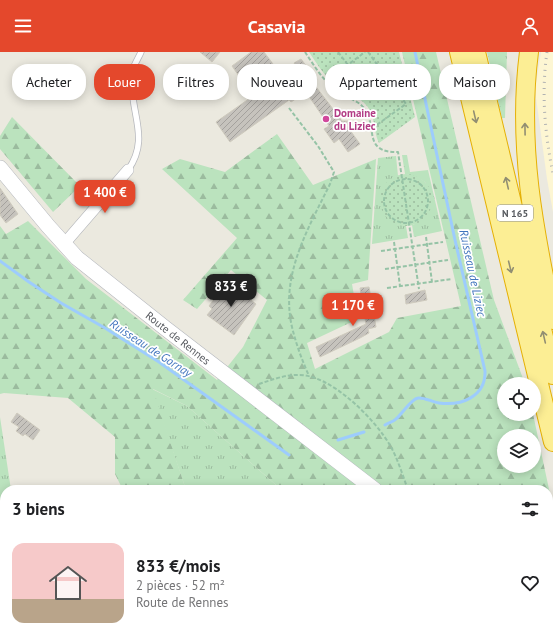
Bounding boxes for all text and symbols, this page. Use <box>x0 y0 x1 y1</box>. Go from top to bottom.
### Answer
icon: menu <box>12 15 34 37</box>
text: Casavia <box>248 15 305 38</box>
icon: person <box>519 15 541 37</box>
chip: Acheter <box>12 64 86 100</box>
chip: Louer <box>94 64 155 100</box>
chip: Filtres <box>163 64 229 100</box>
chip: Nouveau <box>237 64 317 100</box>
chip: Appartement <box>325 64 431 100</box>
chip: Maison <box>439 64 510 100</box>
place label: Domaine du Liziec <box>334 106 376 133</box>
one-way arrow <box>471 110 479 123</box>
marker: Domaine du Liziec <box>321 114 331 124</box>
one-way arrow <box>521 123 529 136</box>
one-way arrow <box>503 177 511 190</box>
pin: 1 400 € <box>68 180 142 214</box>
text: 1 400 € <box>83 184 127 201</box>
road number: N 165 <box>497 205 533 221</box>
water label: Ruisseau de Liziec <box>456 228 490 319</box>
one-way arrow <box>507 260 514 273</box>
pin: 833 € <box>203 274 259 308</box>
text: 833 € <box>215 278 247 295</box>
pin: 1 170 € <box>316 293 390 327</box>
text: 1 170 € <box>331 297 375 314</box>
street label: Route de Rennes <box>143 308 213 368</box>
water label: Ruisseau de Gornay <box>107 316 196 381</box>
one-way arrow <box>540 331 547 344</box>
map controls <box>497 377 541 473</box>
button: locate <box>497 377 541 421</box>
button: layers <box>497 429 541 473</box>
text: 3 biens <box>12 498 65 520</box>
icon: filters <box>519 498 541 520</box>
text: 833 €/mois <box>136 555 220 577</box>
icon: home <box>44 559 92 607</box>
icon: heart <box>519 572 541 594</box>
text: 2 pièces · 52 m² <box>136 577 225 594</box>
text: Route de Rennes <box>136 594 229 611</box>

